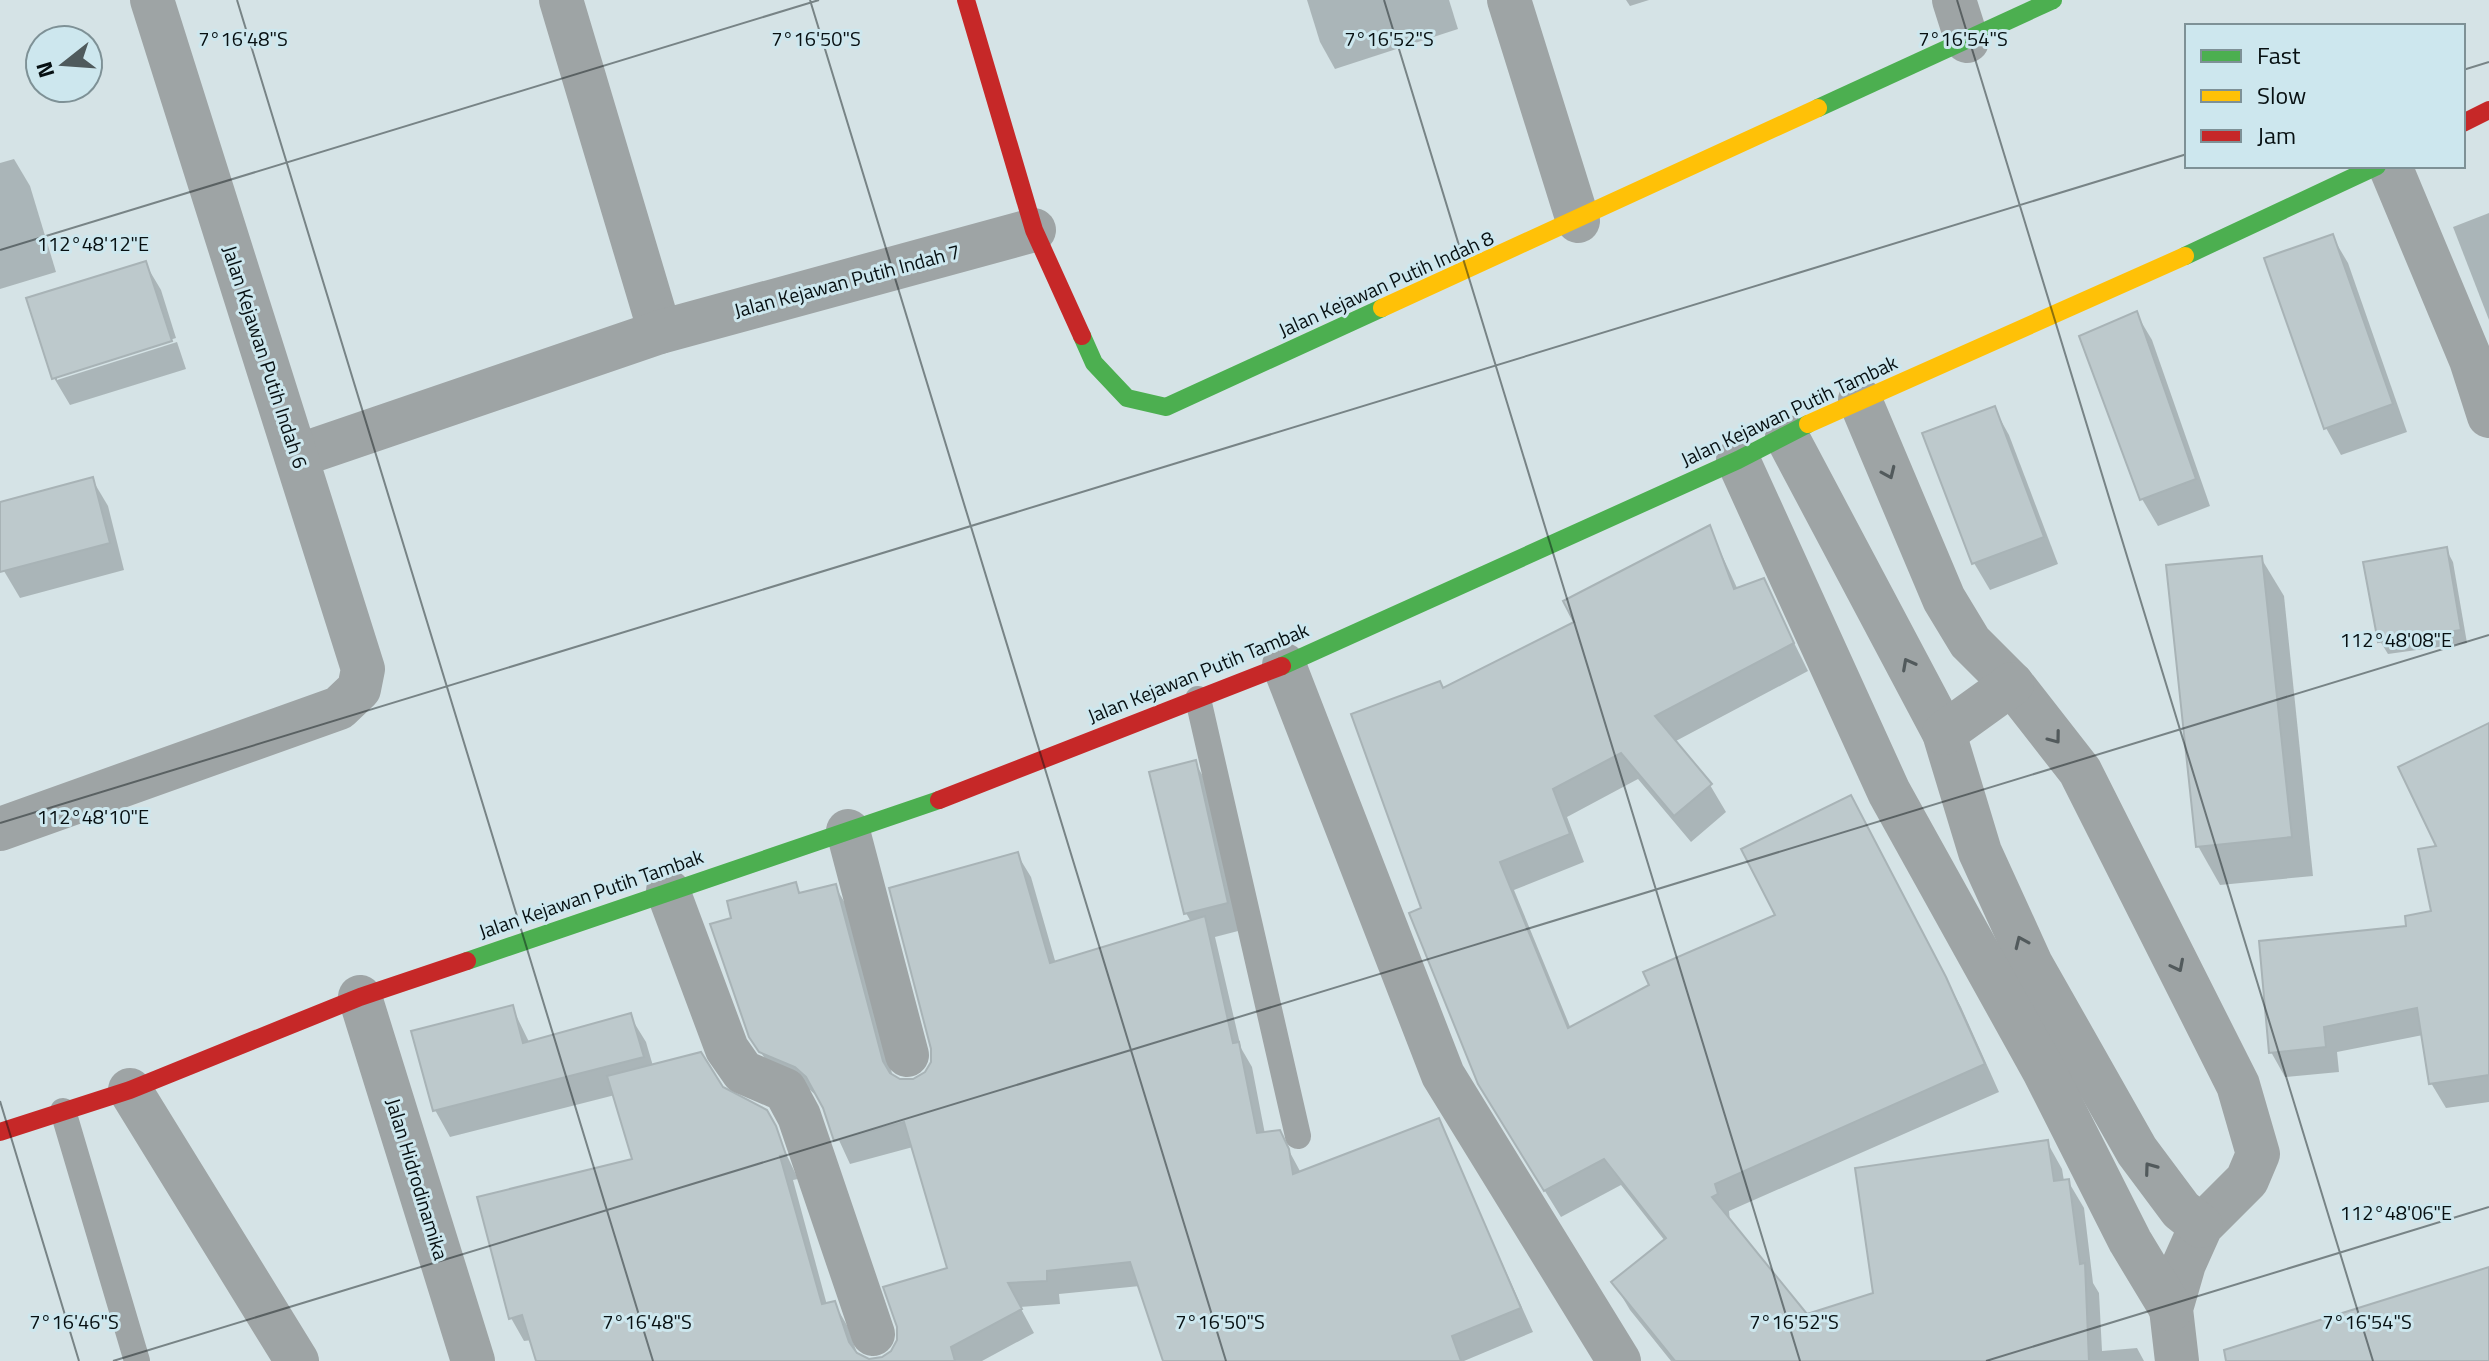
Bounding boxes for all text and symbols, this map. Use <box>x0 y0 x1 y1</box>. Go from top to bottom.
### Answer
text: 7°16'48"S <box>198 23 288 54</box>
text: 7°16'50"S <box>771 23 861 54</box>
text: 7°16'52"S <box>1344 23 1434 54</box>
text: 7°16'54"S <box>1918 23 2008 54</box>
north arrow <box>24 24 104 104</box>
legend <box>2185 24 2465 168</box>
text: Fast <box>2257 37 2301 73</box>
text: N <box>26 58 63 82</box>
text: Slow <box>2257 77 2306 113</box>
text: Jam <box>2257 117 2296 153</box>
street label: Jalan Kejawan Putih Indah 8 <box>1273 222 1499 345</box>
text: 112°48'12"E <box>37 228 149 259</box>
street label: Jalan Kejawan Putih Indah 7 <box>730 235 963 326</box>
street label: Jalan Kejawan Putih Indah 6 <box>215 241 316 472</box>
street label: Jalan Kejawan Putih Tambak <box>1675 346 1903 474</box>
one-way arrow <box>1880 465 1896 479</box>
street label: Jalan Kejawan Putih Tambak <box>1083 614 1313 731</box>
text: 112°48'08"E <box>2340 624 2452 655</box>
one-way arrow <box>1902 658 1917 673</box>
one-way arrow <box>2045 729 2059 744</box>
text: 112°48'10"E <box>37 801 149 832</box>
street label: Jalan Kejawan Putih Tambak <box>474 840 708 947</box>
one-way arrow <box>2015 936 2031 951</box>
one-way arrow <box>2169 958 2184 972</box>
street label: Jalan Hidrodinamika <box>378 1094 457 1264</box>
one-way arrow <box>2145 1162 2159 1177</box>
text: 112°48'06"E <box>2340 1197 2452 1228</box>
text: 7°16'46"S <box>29 1306 119 1337</box>
text: 7°16'48"S <box>602 1306 692 1337</box>
text: 7°16'50"S <box>1175 1306 1265 1337</box>
text: 7°16'52"S <box>1749 1306 1839 1337</box>
text: 7°16'54"S <box>2322 1306 2412 1337</box>

